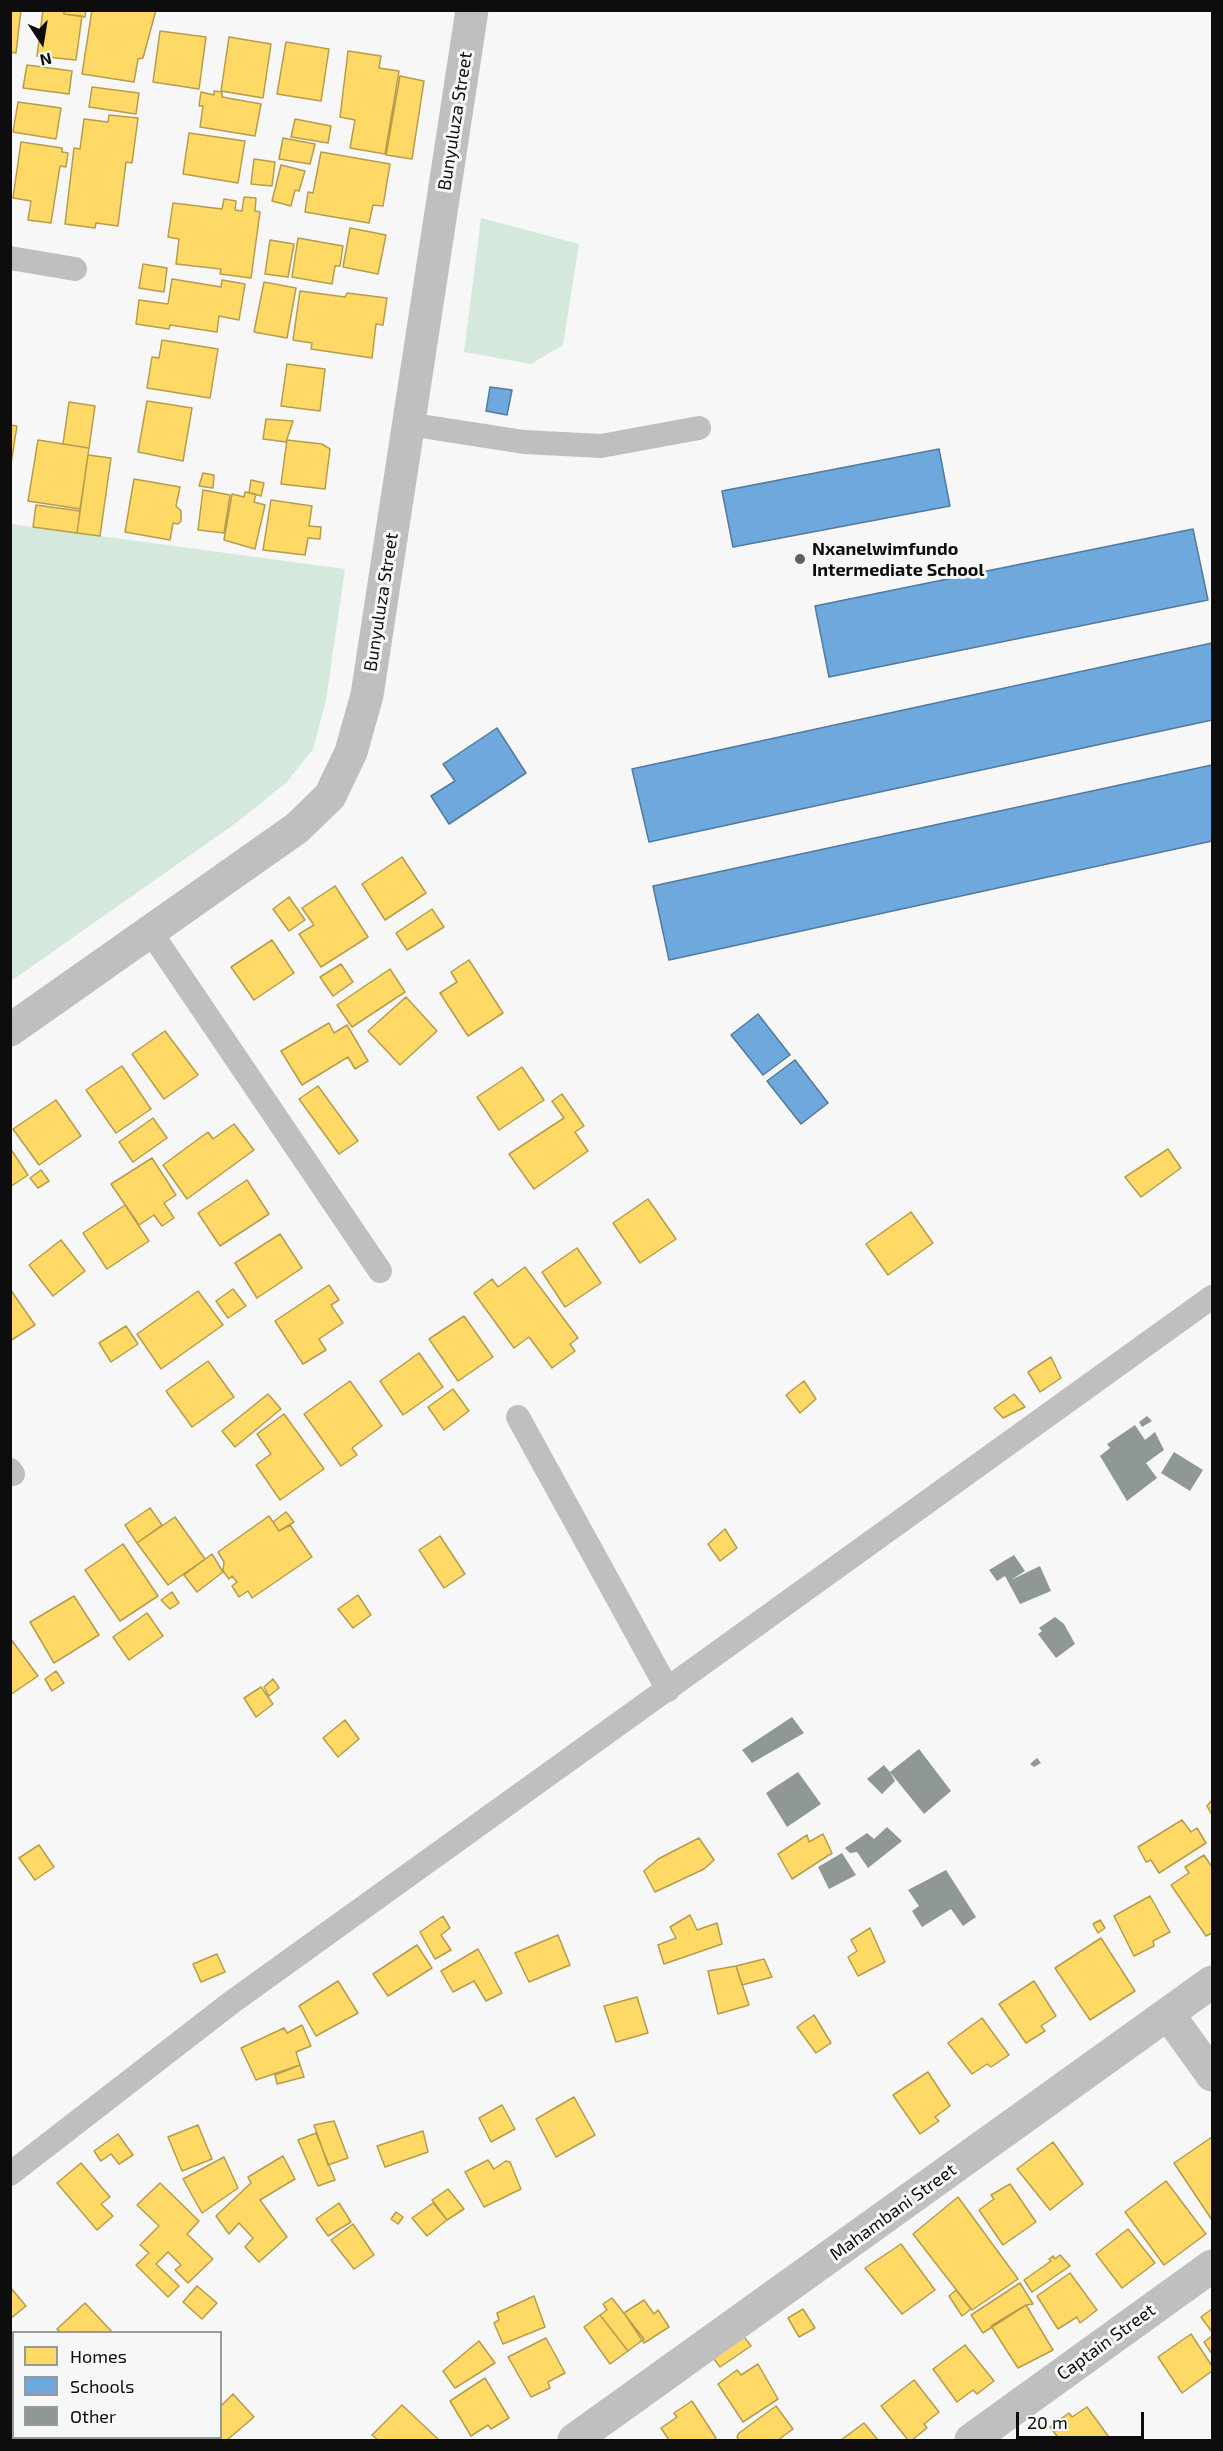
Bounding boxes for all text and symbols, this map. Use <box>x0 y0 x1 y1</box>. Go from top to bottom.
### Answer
north arrow <box>12 12 72 72</box>
text: N <box>38 50 53 71</box>
street label: Bunyuluza Street <box>433 50 477 192</box>
street label: Bunyuluza Street <box>359 531 403 673</box>
place label: Nxanelwimfundo Intermediate School <box>812 538 984 580</box>
marker: Nxanelwimfundo Intermediate School <box>793 552 807 566</box>
street label: Mahambani Street <box>826 2159 960 2265</box>
street label: Captain Street <box>1053 2299 1159 2385</box>
legend <box>12 2331 222 2439</box>
text: Homes <box>70 2345 127 2367</box>
text: Schools <box>70 2375 134 2397</box>
scale bar <box>1019 2400 1146 2438</box>
text: Other <box>70 2405 116 2427</box>
text: 20 m <box>1027 2411 1068 2433</box>

